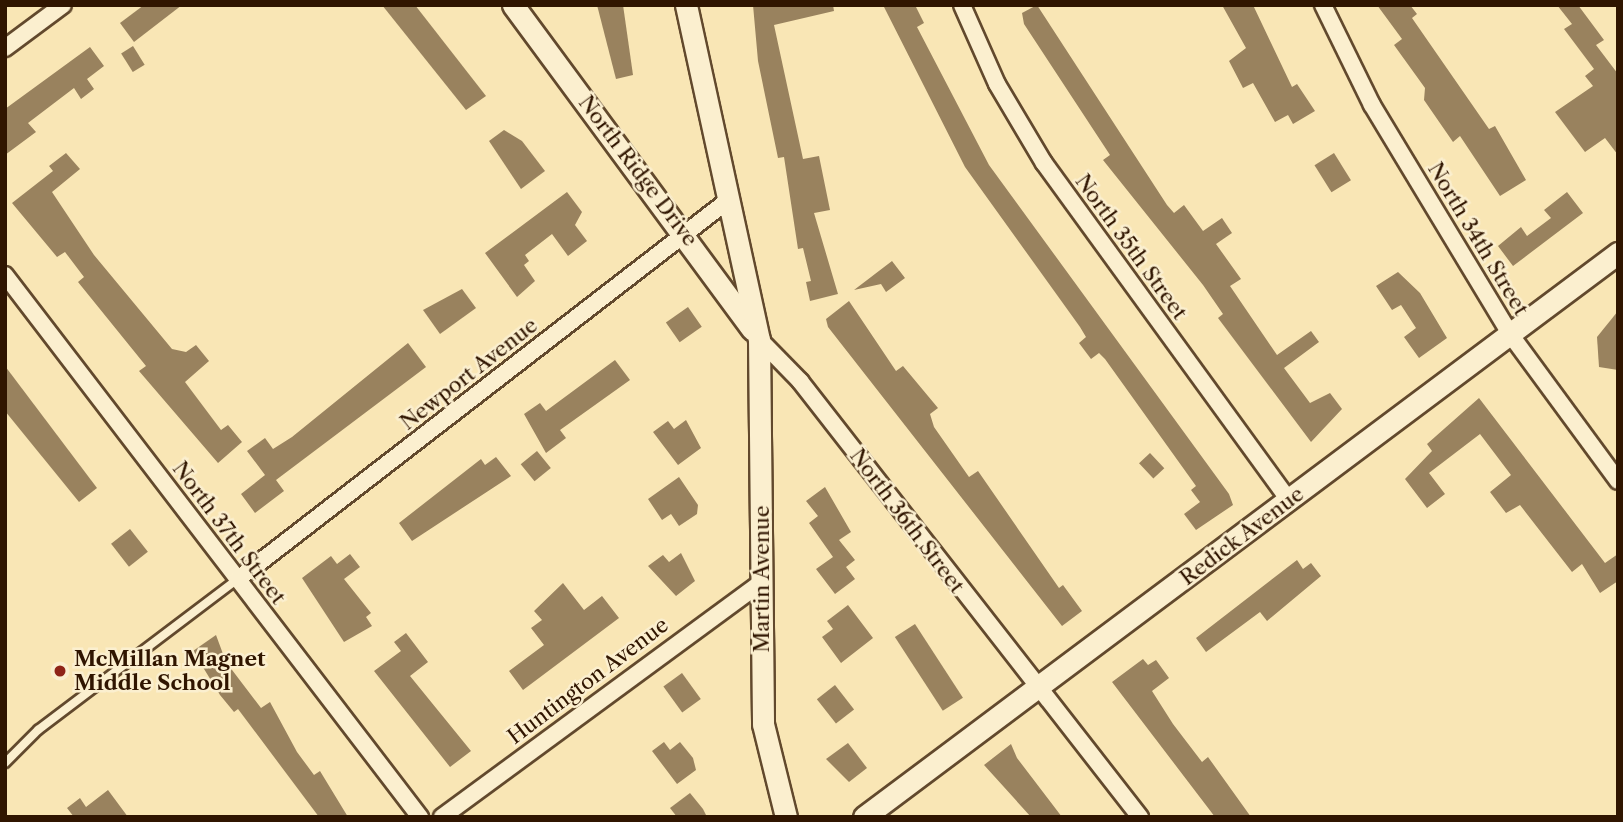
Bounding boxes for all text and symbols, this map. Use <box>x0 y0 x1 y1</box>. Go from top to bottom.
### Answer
street label: North Ridge Drive <box>573 91 703 251</box>
street label: North 34th Street <box>1422 158 1534 320</box>
street label: North 35th Street <box>1070 169 1192 325</box>
street label: Newport Avenue <box>395 312 543 436</box>
street label: North 36th Street <box>845 444 969 598</box>
street label: North 37th Street <box>167 457 291 609</box>
street label: Redick Avenue <box>1175 481 1309 591</box>
street label: Martin Avenue <box>749 505 775 653</box>
street label: Huntington Avenue <box>502 612 674 750</box>
place label: McMillan Magnet Middle School <box>74 646 265 696</box>
marker: McMillan Magnet Middle School <box>52 663 68 679</box>

